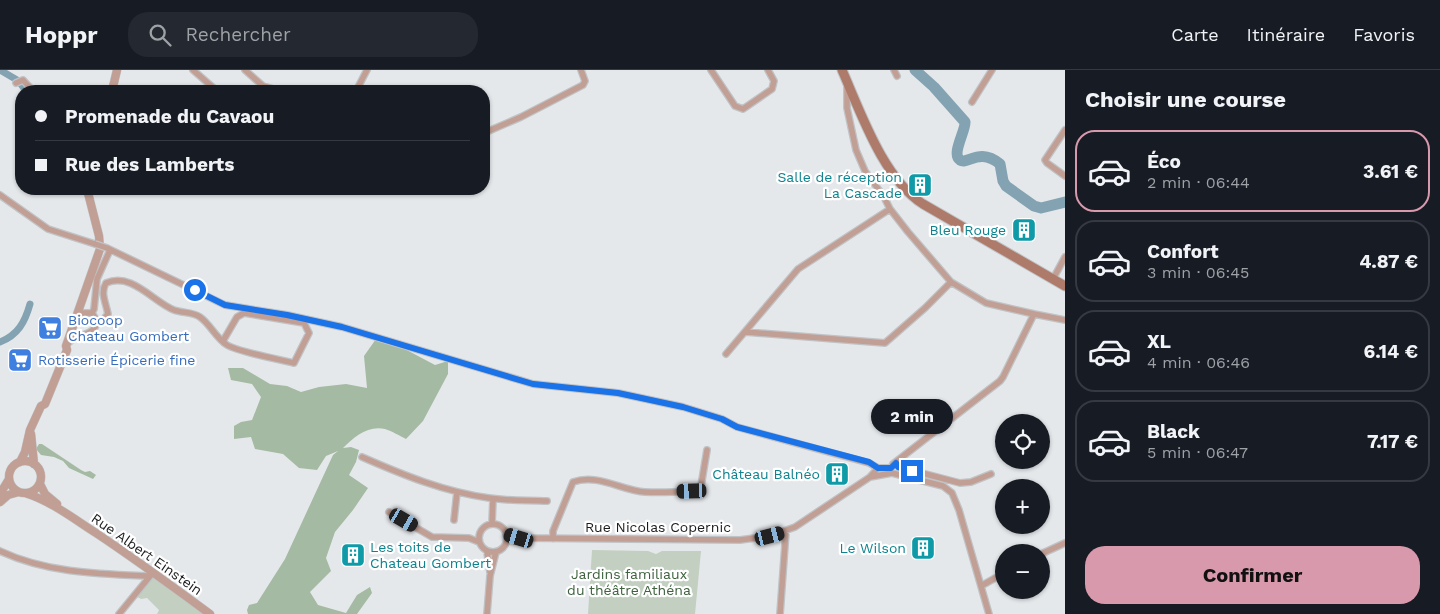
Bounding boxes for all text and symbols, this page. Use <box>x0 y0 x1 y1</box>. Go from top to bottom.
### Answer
search box <box>128 12 478 57</box>
text: Hoppr <box>25 21 98 49</box>
icon: search <box>146 21 174 49</box>
text: Rechercher <box>186 23 291 46</box>
text: Carte <box>1171 24 1219 45</box>
text: Itinéraire <box>1247 24 1325 45</box>
text: Favoris <box>1353 24 1415 45</box>
text: Choisir une course <box>1085 87 1286 112</box>
text: Promenade du Cavaou <box>65 105 274 128</box>
icon: car <box>1087 149 1132 194</box>
text: Éco <box>1147 150 1181 173</box>
text: Rue des Lamberts <box>65 153 234 176</box>
text: 3.61 € <box>1363 160 1418 183</box>
place label: Salle de réception La Cascade <box>777 169 902 201</box>
building icon: Salle de réception La Cascade <box>907 172 933 198</box>
text: 2 min · 06:44 <box>1147 173 1250 192</box>
building icon: Bleu Rouge <box>1011 217 1037 243</box>
place label: Bleu Rouge <box>929 222 1006 238</box>
icon: car <box>1087 239 1132 284</box>
text: Confort <box>1147 240 1218 263</box>
text: 4.87 € <box>1359 250 1418 273</box>
text: 3 min · 06:45 <box>1147 263 1249 282</box>
route start <box>184 279 206 301</box>
place label: Biocoop Chateau Gombert <box>68 312 189 344</box>
supermarket icon: Biocoop Chateau Gombert <box>37 315 63 341</box>
icon: car <box>1087 329 1132 374</box>
text: XL <box>1147 330 1171 353</box>
text: 6.14 € <box>1363 340 1418 363</box>
supermarket icon: Rotisserie Épicerie fine <box>7 347 33 373</box>
place label: Rotisserie Épicerie fine <box>38 352 195 368</box>
text: 4 min · 06:46 <box>1147 353 1250 372</box>
callout: 2 min <box>871 398 953 434</box>
text: 2 min <box>890 407 934 426</box>
map controls <box>995 414 1050 599</box>
button: locate <box>995 414 1050 469</box>
icon: car <box>1087 419 1132 464</box>
text: Black <box>1147 420 1200 443</box>
text: 7.17 € <box>1367 430 1418 453</box>
text: 5 min · 06:47 <box>1147 443 1248 462</box>
route end <box>901 460 923 482</box>
building icon: Château Balnéo <box>824 461 850 487</box>
place label: Château Balnéo <box>712 466 820 482</box>
button: + <box>995 479 1050 534</box>
car <box>676 483 707 499</box>
car <box>387 506 420 534</box>
street label: Rue Albert Einstein <box>89 510 205 598</box>
street label: Rue Nicolas Copernic <box>585 519 731 535</box>
car <box>753 525 786 547</box>
car <box>502 526 535 550</box>
building icon: Le Wilson <box>910 535 936 561</box>
place label: Les toits de Chateau Gombert <box>370 539 491 571</box>
place label: Le Wilson <box>839 540 906 556</box>
building icon: Les toits de Chateau Gombert <box>340 542 366 568</box>
button: − <box>995 544 1050 599</box>
button: Confirmer <box>1085 546 1420 604</box>
park label: Jardins familiaux du théâtre Athéna <box>567 566 691 598</box>

